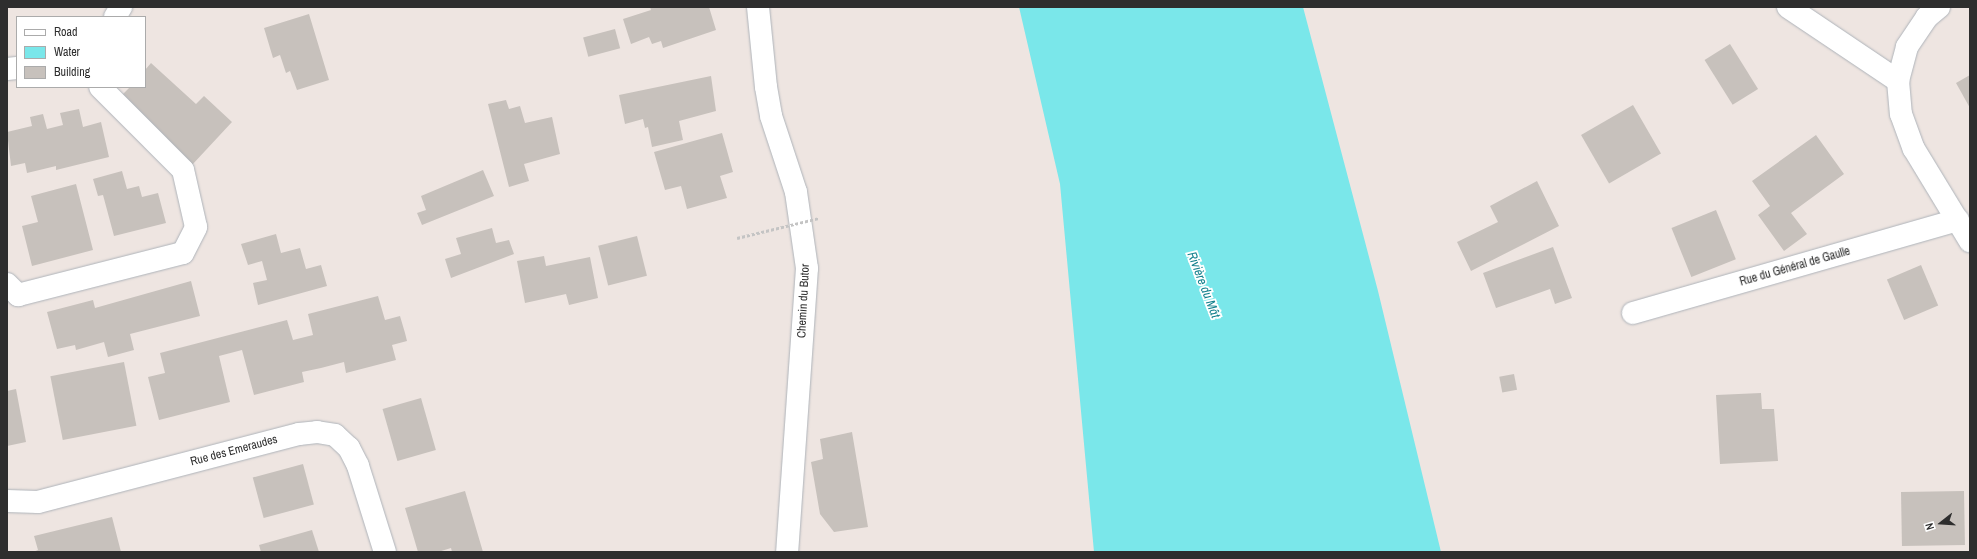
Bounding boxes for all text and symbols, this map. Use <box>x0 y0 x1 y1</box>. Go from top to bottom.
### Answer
legend <box>16 16 146 88</box>
text: Road <box>54 24 78 40</box>
text: Water <box>54 44 80 60</box>
text: Building <box>54 64 90 80</box>
street label: Rue du Général de Gaulle <box>1738 244 1852 290</box>
water label: Rivière du Mât <box>1183 250 1223 320</box>
street label: Chemin du Butor <box>795 263 813 339</box>
street label: Rue des Emeraudes <box>189 432 279 470</box>
north arrow <box>1921 503 1961 543</box>
text: N <box>1922 521 1937 532</box>

